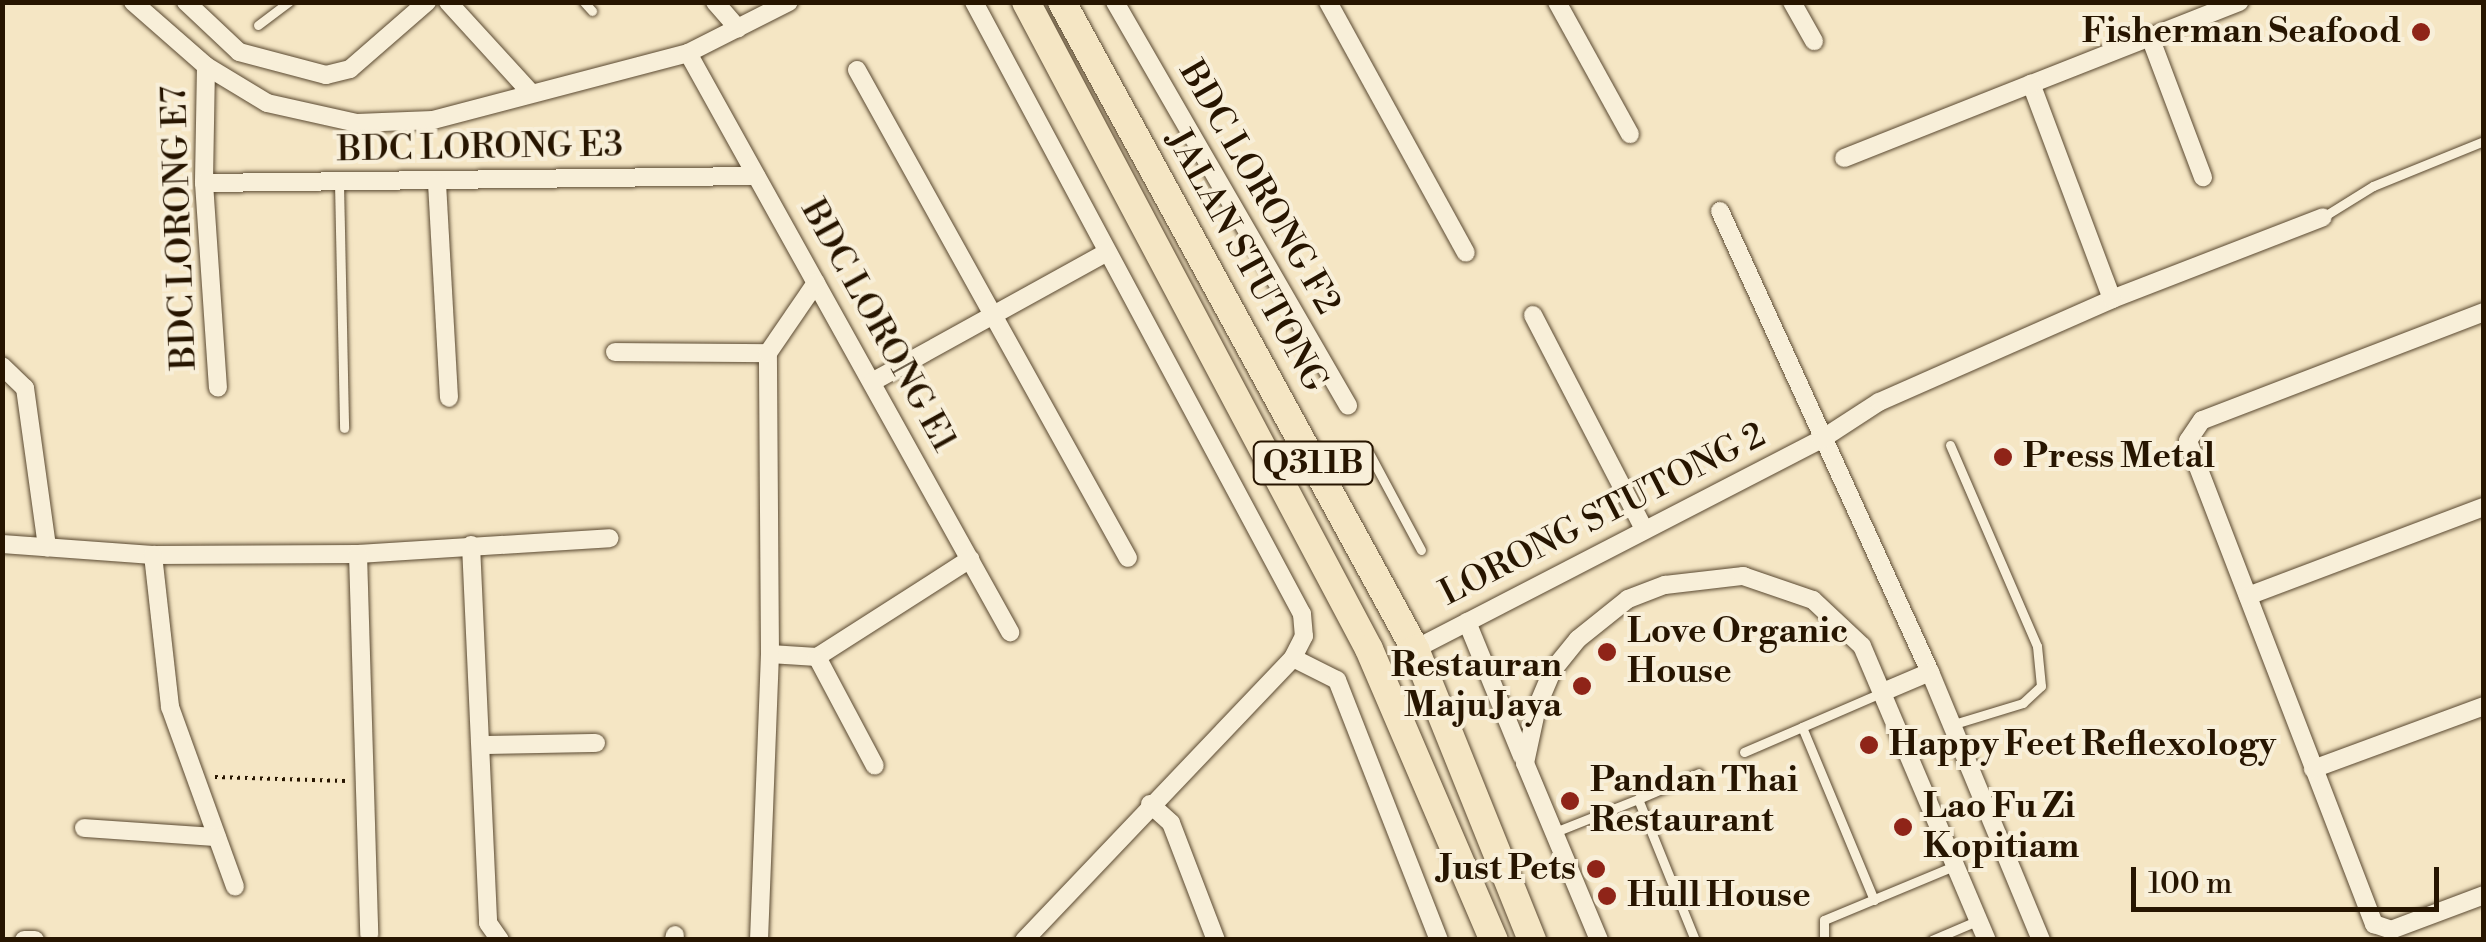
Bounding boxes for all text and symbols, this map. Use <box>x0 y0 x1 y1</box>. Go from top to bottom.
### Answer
place label: Fisherman Seafood <box>2082 11 2401 53</box>
marker: Fisherman Seafood <box>2410 21 2432 43</box>
street label: BDC LORONG F2 <box>1169 54 1349 322</box>
street label: BDC LORONG E7 <box>154 85 206 371</box>
street label: JALAN STUTONG <box>1157 122 1335 400</box>
street label: BDC LORONG E3 <box>337 125 623 171</box>
street label: BDC LORONG E1 <box>791 193 965 459</box>
street label: LORONG STUTONG 2 <box>1433 415 1773 615</box>
road number: Q311B <box>1250 436 1376 490</box>
place label: Press Metal <box>2023 436 2215 478</box>
marker: Press Metal <box>1992 446 2014 468</box>
place label: Love Organic House <box>1627 611 1848 693</box>
marker: Love Organic House <box>1596 641 1618 663</box>
place label: Restauran Maju Jaya <box>1391 645 1562 727</box>
marker: Restauran Maju Jaya <box>1571 675 1593 697</box>
place label: Happy Feet Reflexology <box>1889 724 2276 766</box>
marker: Happy Feet Reflexology <box>1858 734 1880 756</box>
place label: Pandan Thai Restaurant <box>1590 760 1798 842</box>
place label: Lao Fu Zi Kopitiam <box>1923 786 2079 868</box>
marker: Pandan Thai Restaurant <box>1559 790 1581 812</box>
marker: Lao Fu Zi Kopitiam <box>1892 816 1914 838</box>
scale bar <box>2136 847 2444 909</box>
place label: Just Pets <box>1439 848 1576 890</box>
marker: Just Pets <box>1585 858 1607 880</box>
text: 100 m <box>2148 865 2232 903</box>
place label: Hull House <box>1627 875 1811 917</box>
marker: Hull House <box>1596 885 1618 907</box>

